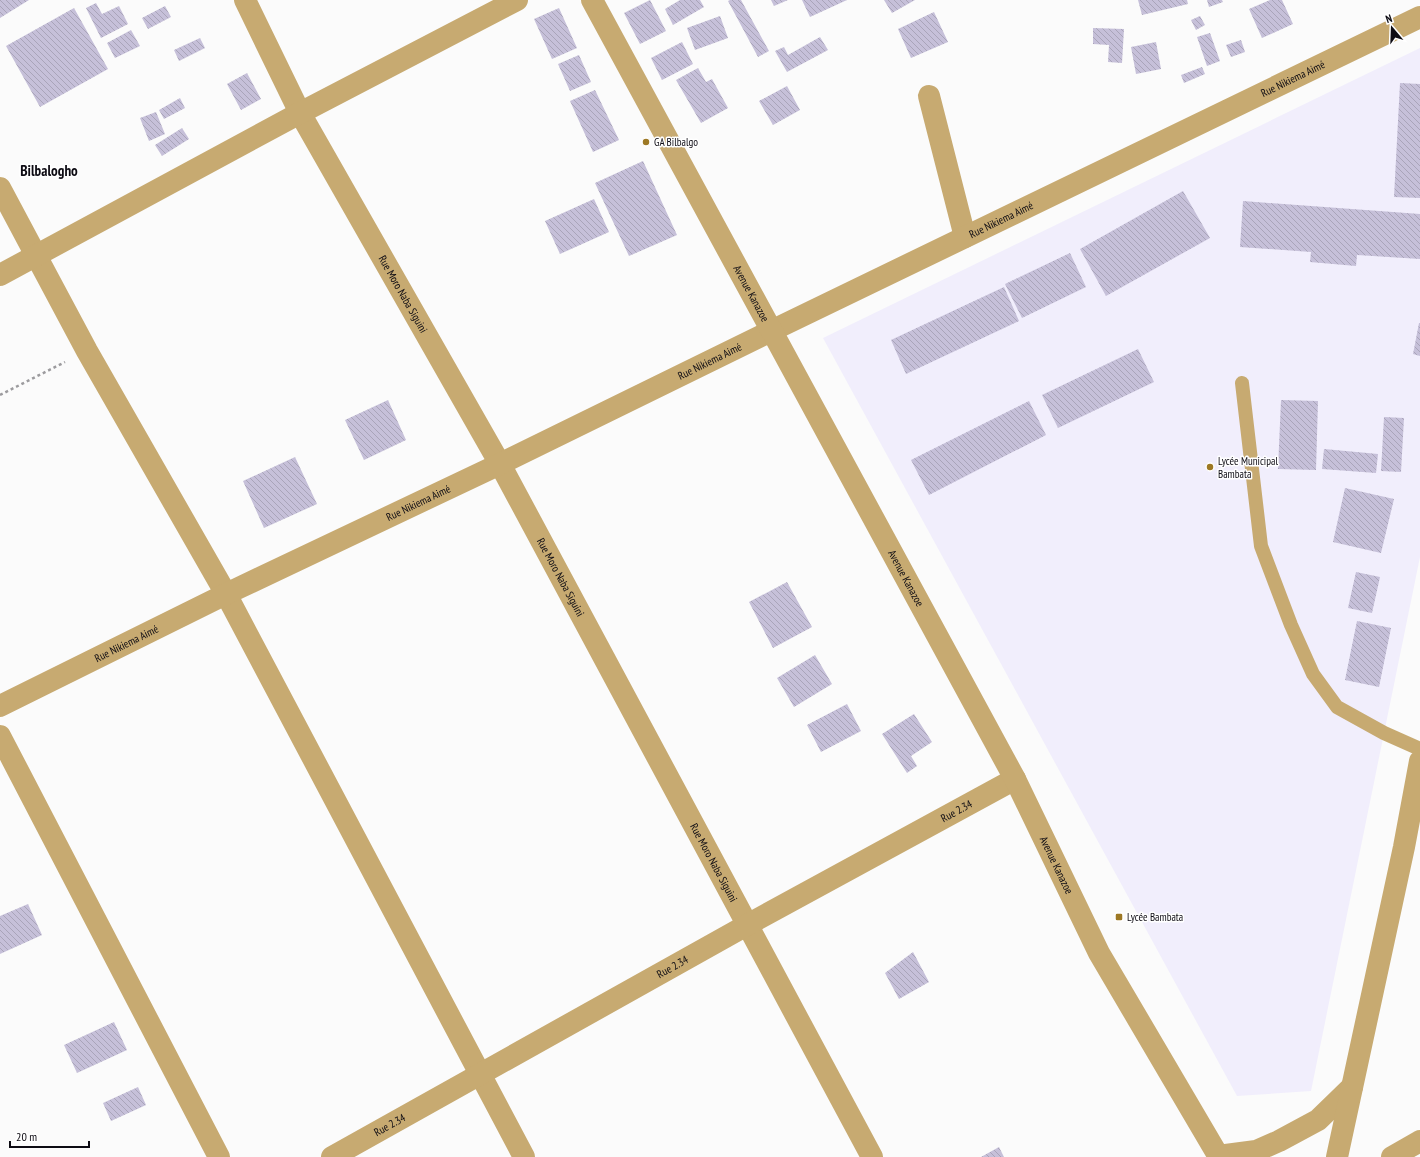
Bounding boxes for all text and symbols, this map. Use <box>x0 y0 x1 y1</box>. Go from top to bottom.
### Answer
north arrow <box>1372 8 1412 48</box>
text: N <box>1384 11 1394 26</box>
street label: Rue Nikiema Aimé <box>1258 57 1327 100</box>
place label: GA Bilbalgo <box>654 135 698 149</box>
marker: GA Bilbalgo <box>641 137 651 147</box>
district label: Bilbalogho <box>20 161 78 180</box>
street label: Rue Nikiema Aimé <box>967 198 1036 241</box>
street label: Rue Moro Naba Siguini <box>376 253 431 335</box>
street label: Avenue Kanazoe <box>730 263 773 325</box>
street label: Rue Nikiema Aimé <box>675 339 744 383</box>
place label: Lycée Municipal Bambata <box>1218 454 1278 481</box>
marker: Lycée Municipal Bambata <box>1205 462 1215 472</box>
street label: Rue Nikiema Aimé <box>384 481 453 524</box>
street label: Rue Moro Naba Siguini <box>534 535 587 619</box>
street label: Avenue Kanazoe <box>885 548 927 609</box>
street label: Rue Nikiema Aimé <box>92 622 161 665</box>
street label: Rue 2.34 <box>938 797 975 825</box>
street label: Rue Moro Naba Siguini <box>687 821 741 904</box>
street label: Avenue Kanazoe <box>1037 834 1077 897</box>
place label: Lycée Bambata <box>1127 910 1183 924</box>
marker: Lycée Bambata <box>1114 912 1124 922</box>
street label: Rue 2.34 <box>654 952 691 981</box>
street label: Rue 2.34 <box>371 1110 408 1139</box>
scale bar <box>10 1123 89 1149</box>
text: 20 m <box>16 1129 37 1144</box>

